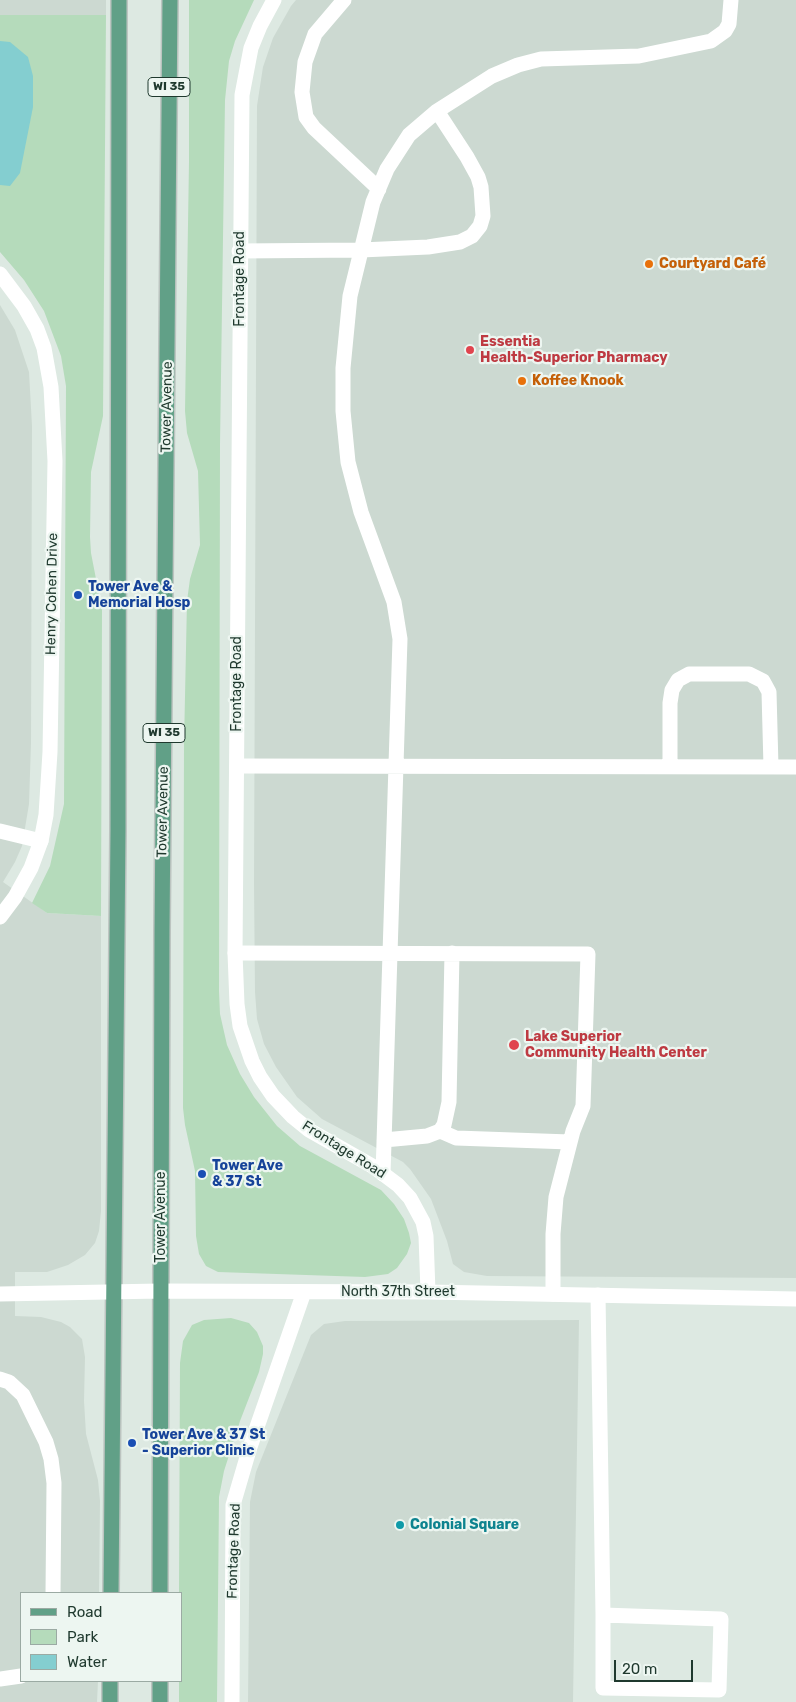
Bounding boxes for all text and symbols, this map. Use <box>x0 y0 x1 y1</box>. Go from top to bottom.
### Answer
road number: WI 35 <box>148 77 190 96</box>
street label: Frontage Road <box>232 231 248 327</box>
place label: Courtyard Café <box>659 256 766 272</box>
marker: Courtyard Café <box>643 258 655 270</box>
place label: Essentia Health-Superior Pharmacy <box>480 334 667 367</box>
marker: Essentia Health-Superior Pharmacy <box>464 344 476 356</box>
street label: Tower Avenue <box>158 361 176 453</box>
place label: Koffee Knook <box>532 373 624 389</box>
marker: Koffee Knook <box>516 375 528 387</box>
street label: Henry Cohen Drive <box>43 533 61 655</box>
place label: Tower Ave & Memorial Hosp <box>88 579 190 612</box>
marker: Tower Ave & Memorial Hosp <box>72 589 84 601</box>
street label: Frontage Road <box>229 636 245 732</box>
road number: WI 35 <box>143 724 185 742</box>
street label: Tower Avenue <box>154 766 172 858</box>
place label: Lake Superior Community Health Center <box>525 1029 707 1062</box>
marker: Lake Superior Community Health Center <box>507 1038 521 1052</box>
street label: Frontage Road <box>299 1118 389 1182</box>
place label: Tower Ave & 37 St <box>212 1158 283 1190</box>
marker: Tower Ave & 37 St <box>196 1168 208 1180</box>
street label: Tower Avenue <box>153 1171 169 1263</box>
street label: North 37th Street <box>341 1284 455 1300</box>
place label: Tower Ave & 37 St - Superior Clinic <box>142 1427 265 1460</box>
marker: Tower Ave & 37 St - Superior Clinic <box>126 1437 138 1449</box>
street label: Frontage Road <box>224 1503 244 1599</box>
place label: Colonial Square <box>410 1517 519 1533</box>
marker: Colonial Square <box>394 1519 406 1531</box>
legend <box>20 1592 182 1682</box>
text: Road <box>67 1603 103 1621</box>
text: Park <box>67 1628 98 1646</box>
scale bar <box>616 1650 695 1682</box>
text: Water <box>67 1653 107 1671</box>
text: 20 m <box>622 1660 657 1678</box>

